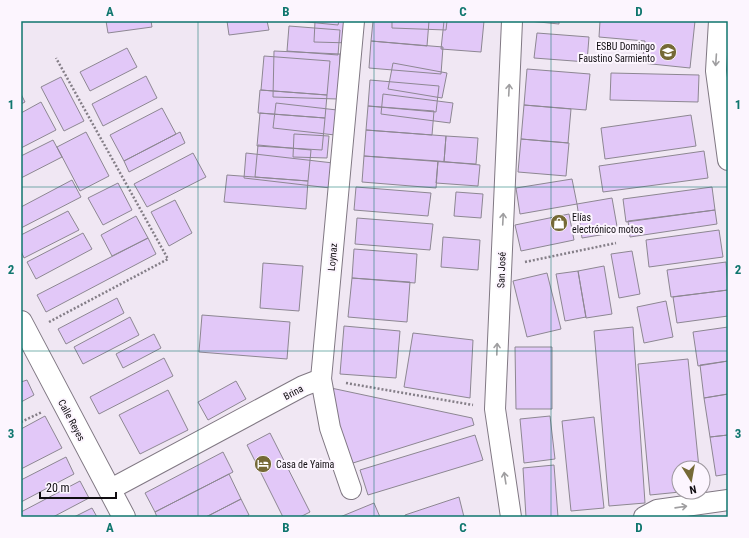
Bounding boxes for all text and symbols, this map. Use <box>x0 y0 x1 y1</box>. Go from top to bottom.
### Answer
text: A <box>106 4 114 19</box>
text: B <box>282 4 290 19</box>
text: C <box>459 4 467 19</box>
text: D <box>635 4 643 19</box>
place label: ESBU Domingo Faustino Sarmiento <box>579 41 655 64</box>
school or university icon: ESBU Domingo Faustino Sarmiento <box>658 42 678 62</box>
one-way arrow <box>713 53 720 66</box>
one-way arrow <box>505 84 513 97</box>
text: 1 <box>8 97 14 112</box>
text: 1 <box>735 97 741 112</box>
place label: Elías electrónico motos <box>572 212 644 235</box>
one-way arrow <box>499 213 507 226</box>
shop icon: Elías electrónico motos <box>549 213 569 233</box>
street label: Loynaz <box>326 243 339 271</box>
street label: San José <box>495 251 508 288</box>
text: 2 <box>8 262 15 277</box>
text: 2 <box>735 262 742 277</box>
one-way arrow <box>494 343 501 356</box>
street label: Brina <box>282 383 305 402</box>
street label: Calle Reyes <box>56 398 87 443</box>
text: 3 <box>8 426 14 441</box>
text: 3 <box>735 426 741 441</box>
hotel icon: Casa de Yaima <box>253 454 273 474</box>
place label: Casa de Yaima <box>276 459 335 470</box>
north arrow <box>671 460 711 500</box>
one-way arrow <box>501 472 509 485</box>
scale bar <box>40 474 116 500</box>
text: 20 m <box>46 481 70 495</box>
text: N <box>688 482 697 496</box>
one-way arrow <box>674 503 687 511</box>
text: A <box>106 520 114 535</box>
text: B <box>282 520 290 535</box>
text: C <box>459 520 467 535</box>
text: D <box>635 520 643 535</box>

